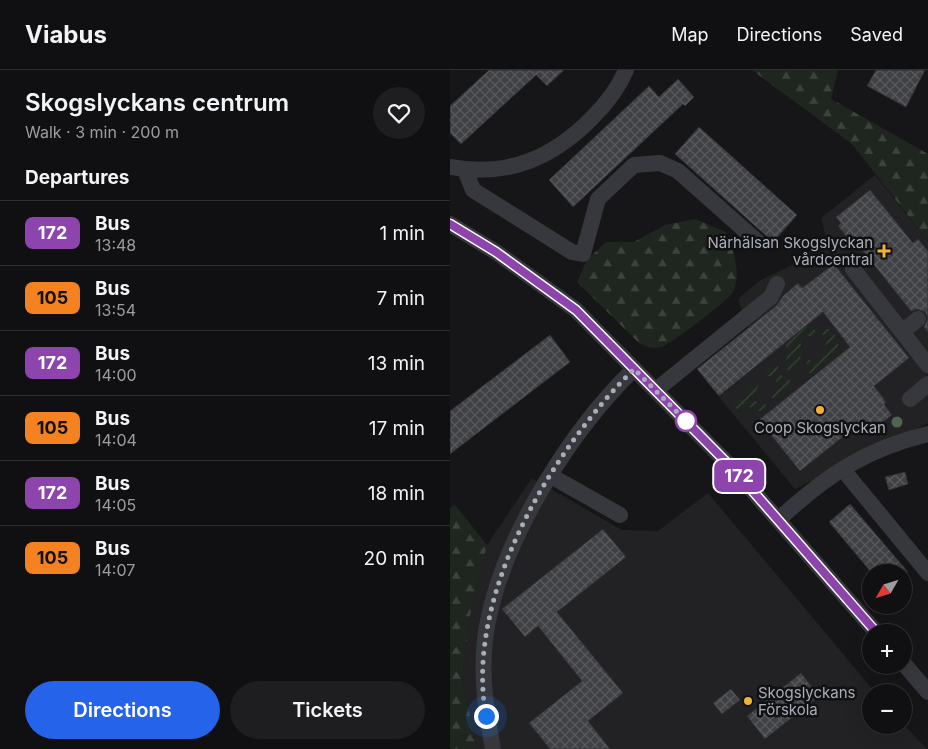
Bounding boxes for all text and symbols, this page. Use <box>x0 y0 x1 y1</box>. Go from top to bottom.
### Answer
text: Viabus <box>25 20 107 49</box>
text: Map <box>671 24 709 45</box>
text: Directions <box>737 24 822 45</box>
text: Saved <box>850 24 903 45</box>
button: heart <box>373 87 425 139</box>
text: Skogslyckans centrum <box>25 88 289 117</box>
text: Walk · 3 min · 200 m <box>25 122 179 142</box>
text: Departures <box>25 166 129 189</box>
text: Bus <box>95 212 130 235</box>
text: 172 <box>38 222 67 243</box>
text: 1 min <box>379 222 425 245</box>
place label: Närhälsan Skogslyckan vårdcentral <box>707 233 873 269</box>
text: 13:48 <box>95 235 136 255</box>
marker: Närhälsan Skogslyckan vårdcentral <box>877 244 891 258</box>
text: Bus <box>95 277 130 300</box>
text: 105 <box>37 287 68 308</box>
text: 7 min <box>376 287 425 310</box>
text: 13:54 <box>95 300 136 320</box>
text: Bus <box>95 342 130 365</box>
text: 172 <box>38 352 67 373</box>
text: 13 min <box>368 352 425 375</box>
text: 14:00 <box>95 365 137 385</box>
marker: Coop Skogslyckan <box>814 404 826 416</box>
text: Bus <box>95 407 130 430</box>
unlabelled marker <box>675 410 697 432</box>
text: 105 <box>37 417 68 438</box>
text: 17 min <box>369 417 425 440</box>
place label: Coop Skogslyckan <box>754 418 886 437</box>
text: 14:04 <box>95 430 137 450</box>
line badge: 172 <box>710 460 768 492</box>
text: 172 <box>724 465 754 486</box>
text: Bus <box>95 472 130 495</box>
text: 172 <box>38 482 67 503</box>
text: 18 min <box>368 482 425 505</box>
text: 14:05 <box>95 495 136 515</box>
text: Bus <box>95 537 130 560</box>
text: 105 <box>37 547 68 568</box>
text: 20 min <box>364 547 425 570</box>
text: 14:07 <box>95 560 135 580</box>
north arrow <box>862 564 912 614</box>
map controls <box>862 564 912 734</box>
button: + <box>862 624 912 674</box>
button: Directions <box>25 681 220 739</box>
button: Tickets <box>230 681 425 739</box>
place label: Skogslyckans Förskola <box>758 683 856 719</box>
button: − <box>862 684 912 734</box>
marker: Skogslyckans Förskola <box>742 695 754 707</box>
your location <box>474 704 499 729</box>

